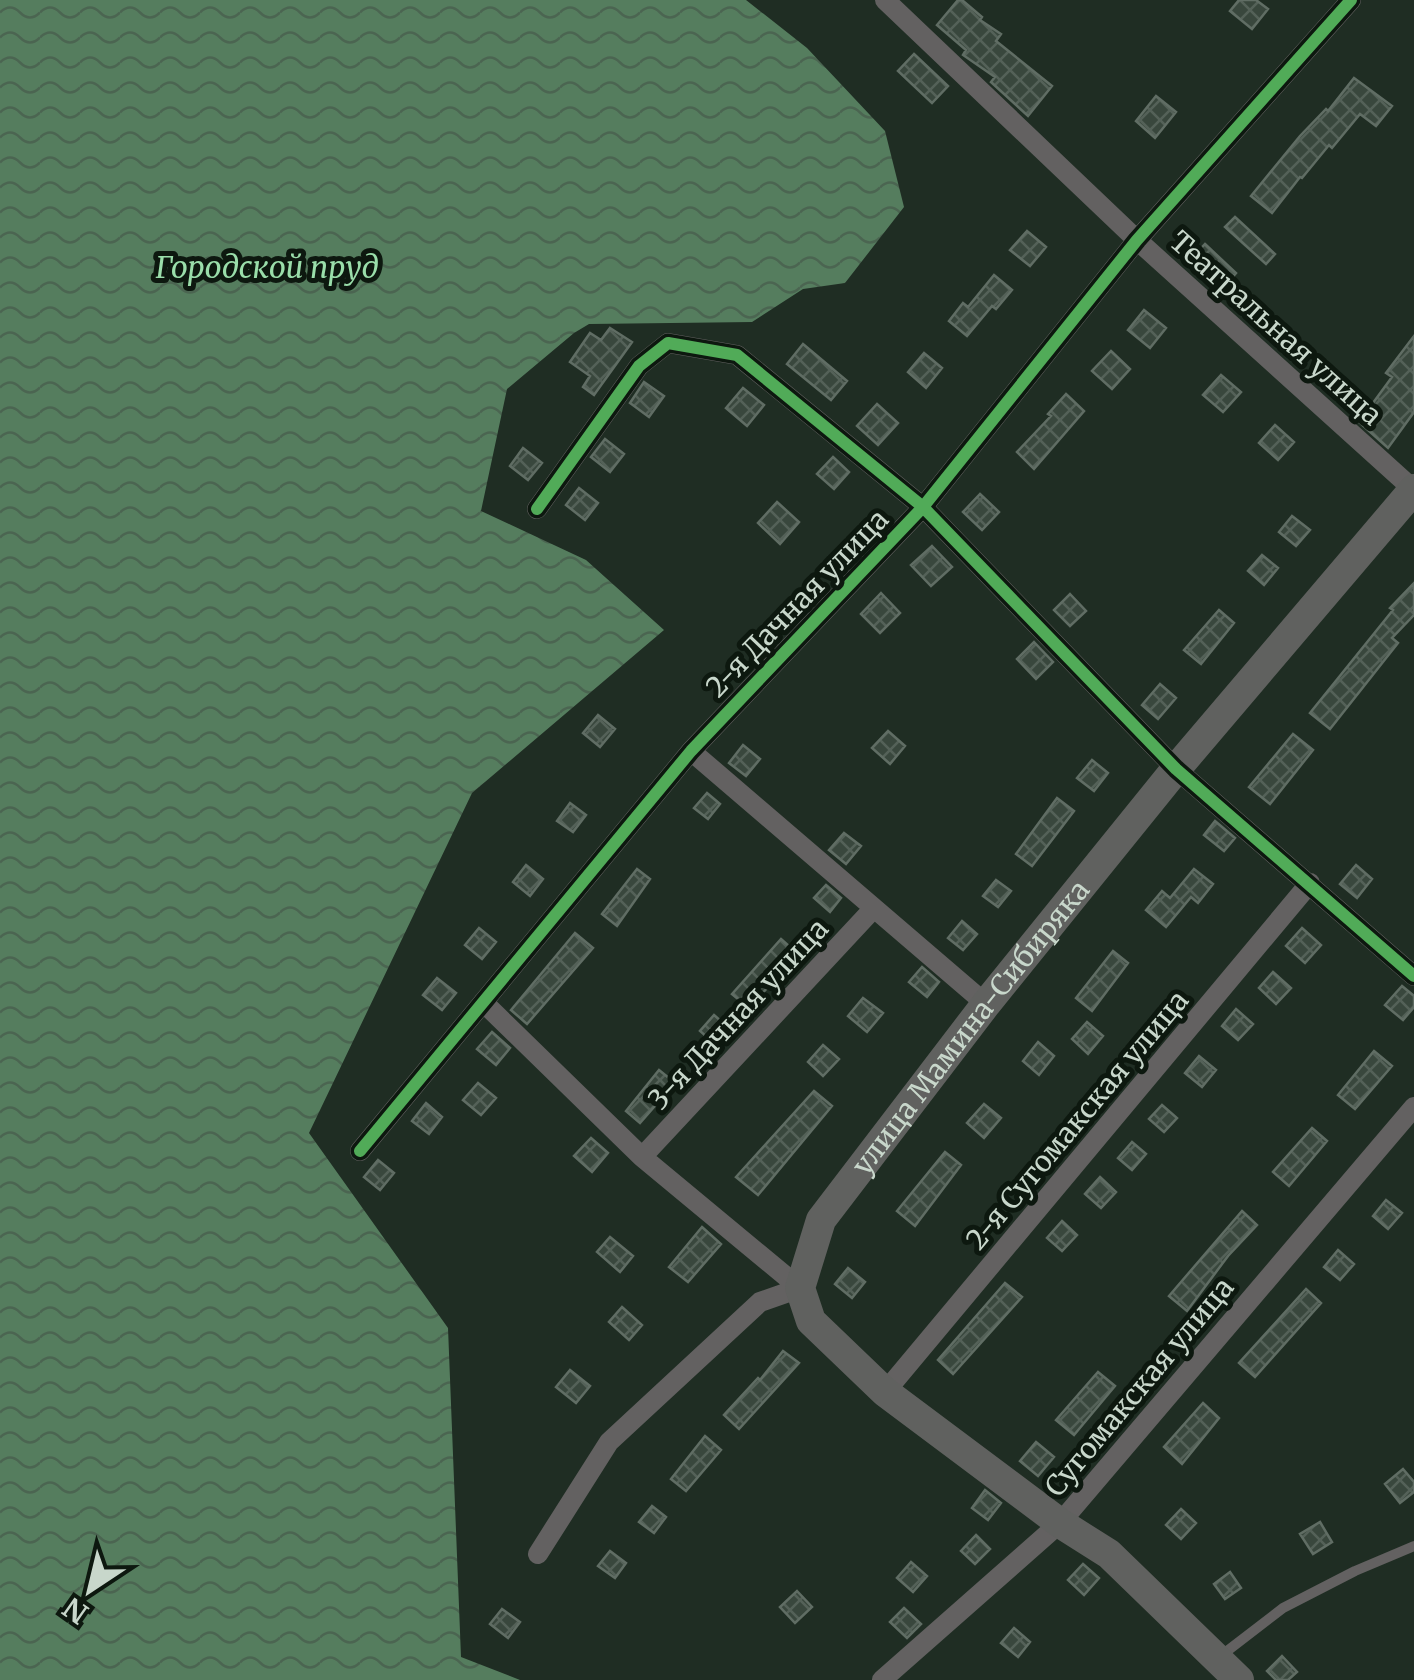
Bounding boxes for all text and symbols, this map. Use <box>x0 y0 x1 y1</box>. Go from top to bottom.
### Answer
street label: Театральная улица <box>1162 223 1390 433</box>
water label: Городской пруд <box>155 248 379 286</box>
street label: 2-я Дачная улица <box>698 501 896 705</box>
street label: улица Мамина-Сибиряка <box>844 873 1097 1182</box>
street label: 3-я Дачная улица <box>640 911 836 1117</box>
street label: 2-я Сугомакская улица <box>958 983 1196 1257</box>
street label: Сугомакская улица <box>1037 1270 1241 1504</box>
north arrow <box>40 1540 140 1640</box>
text: N <box>56 1589 95 1632</box>

